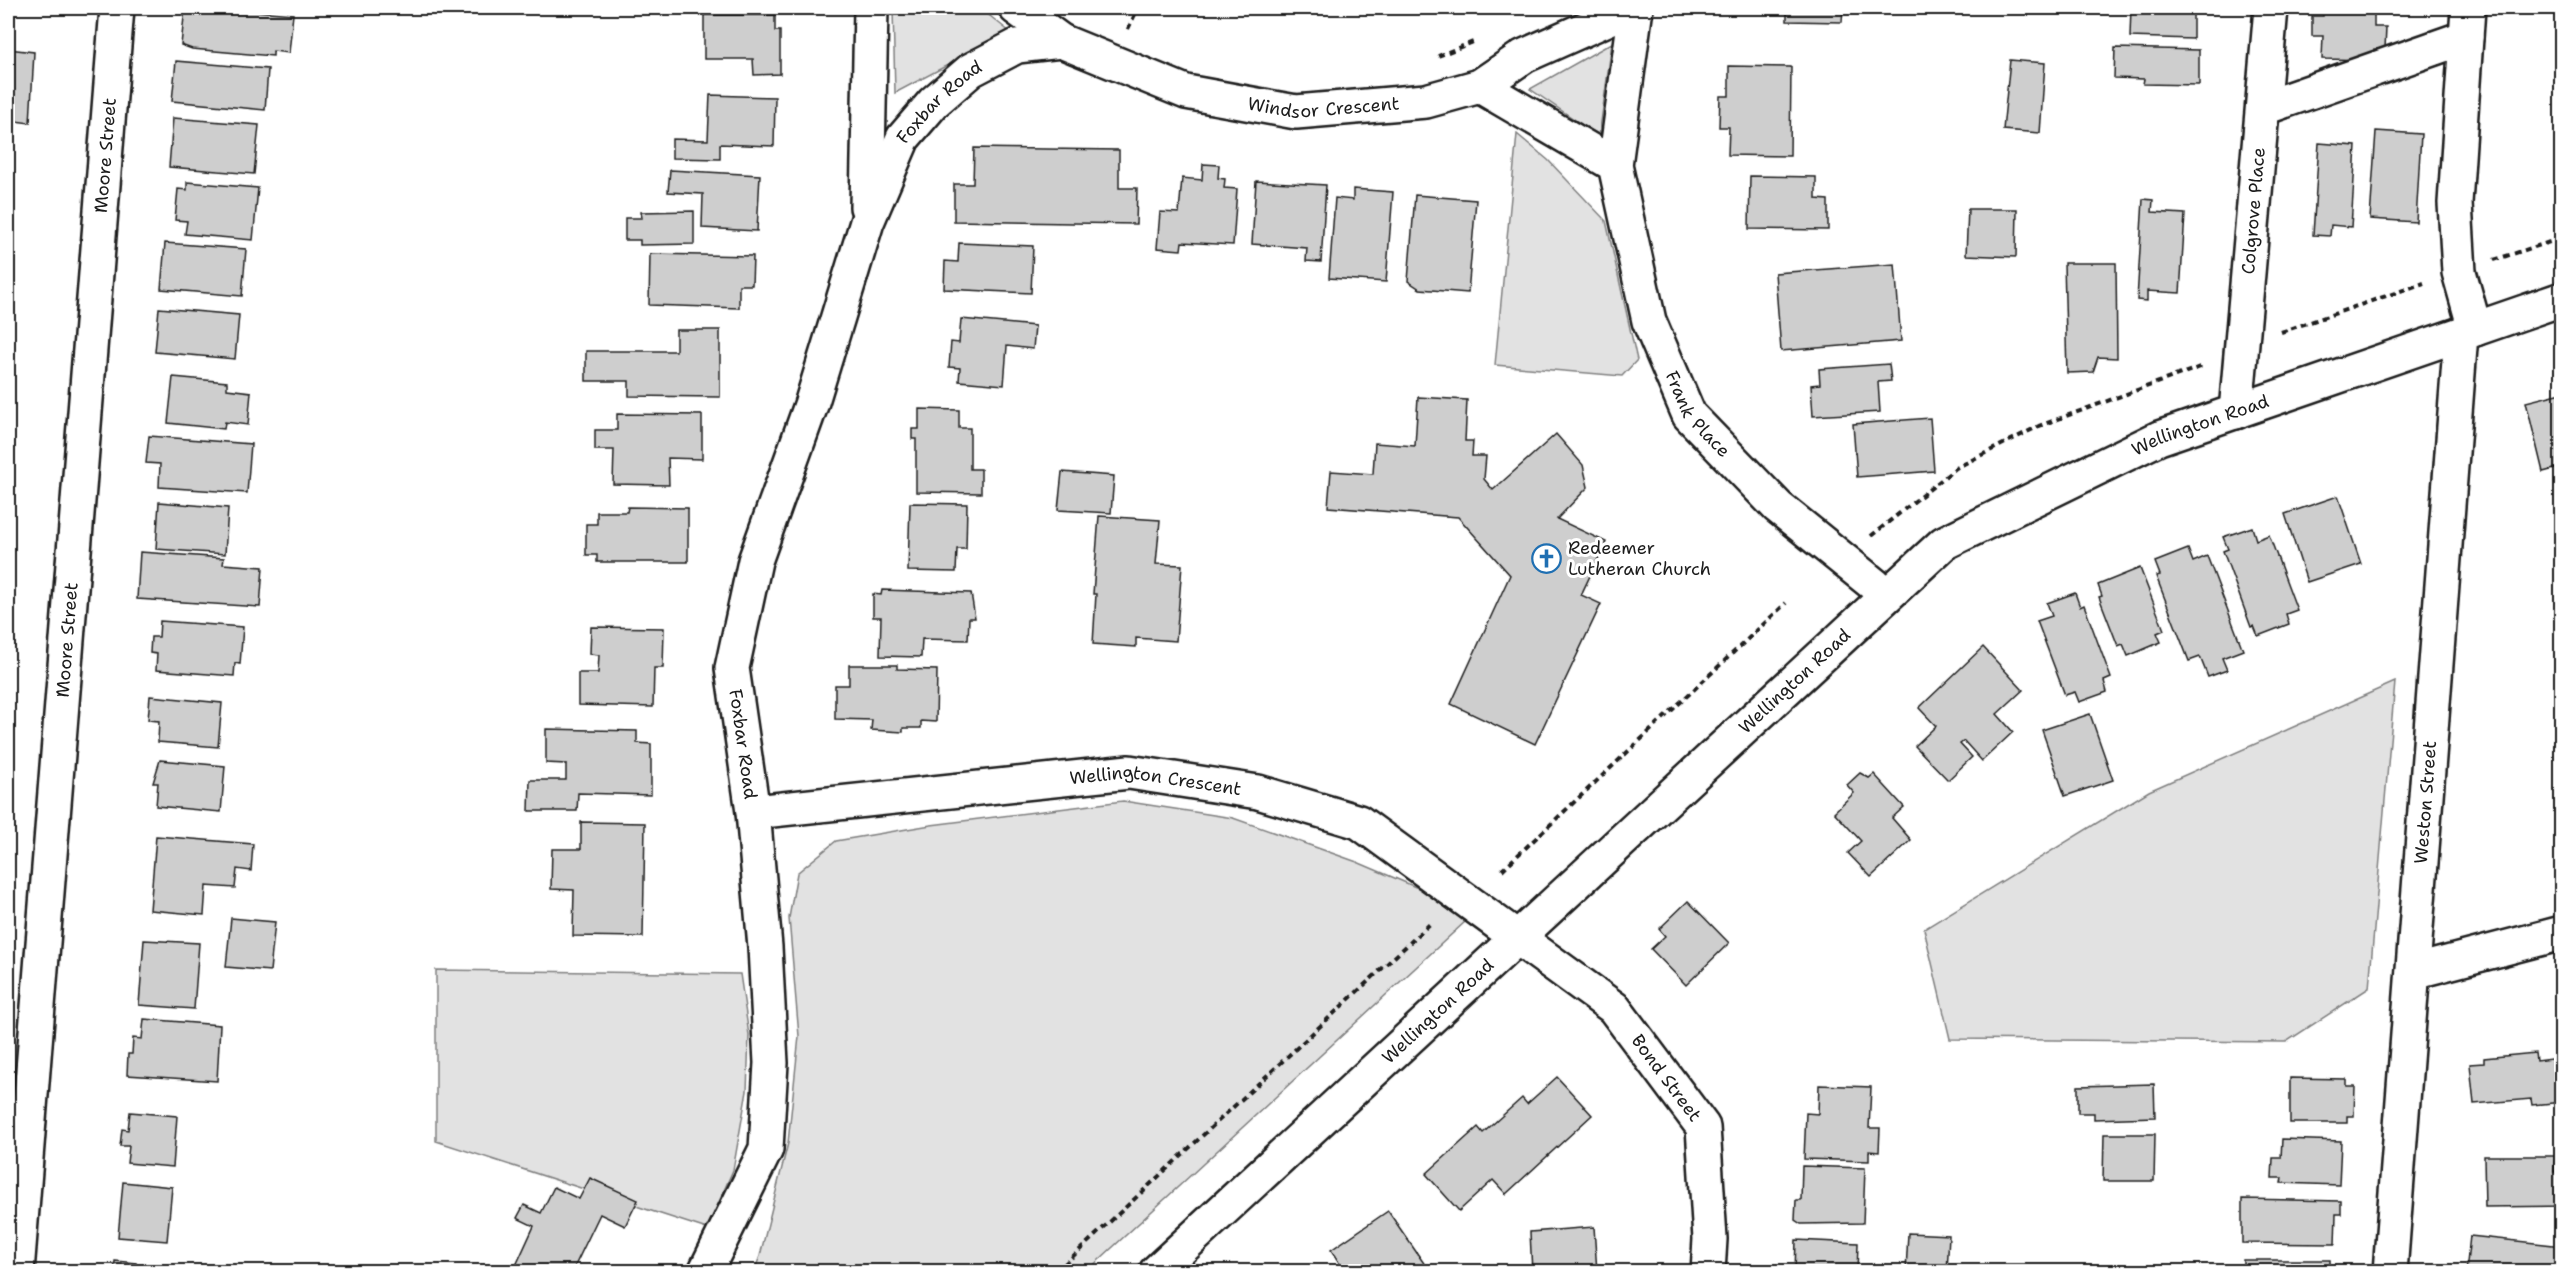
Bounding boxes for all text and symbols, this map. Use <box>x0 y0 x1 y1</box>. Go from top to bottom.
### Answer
street label: Foxbar Road <box>891 54 986 149</box>
street label: Windsor Crescent <box>1246 91 1400 125</box>
street label: Moore Street <box>89 97 122 214</box>
street label: Colgrove Place <box>2236 146 2271 275</box>
street label: Frank Place <box>1660 367 1735 462</box>
street label: Wellington Road <box>2128 389 2272 462</box>
place label: Redeemer Lutheran Church <box>1568 536 1711 581</box>
church icon: Redeemer Lutheran Church <box>1531 542 1563 574</box>
street label: Moore Street <box>50 581 84 699</box>
street label: Wellington Road <box>1733 623 1856 739</box>
street label: Foxbar Road <box>723 687 763 801</box>
street label: Weston Street <box>2409 740 2442 865</box>
street label: Wellington Crescent <box>1068 760 1243 801</box>
street label: Wellington Road <box>1377 953 1499 1069</box>
street label: Bond Street <box>1626 1030 1707 1126</box>

